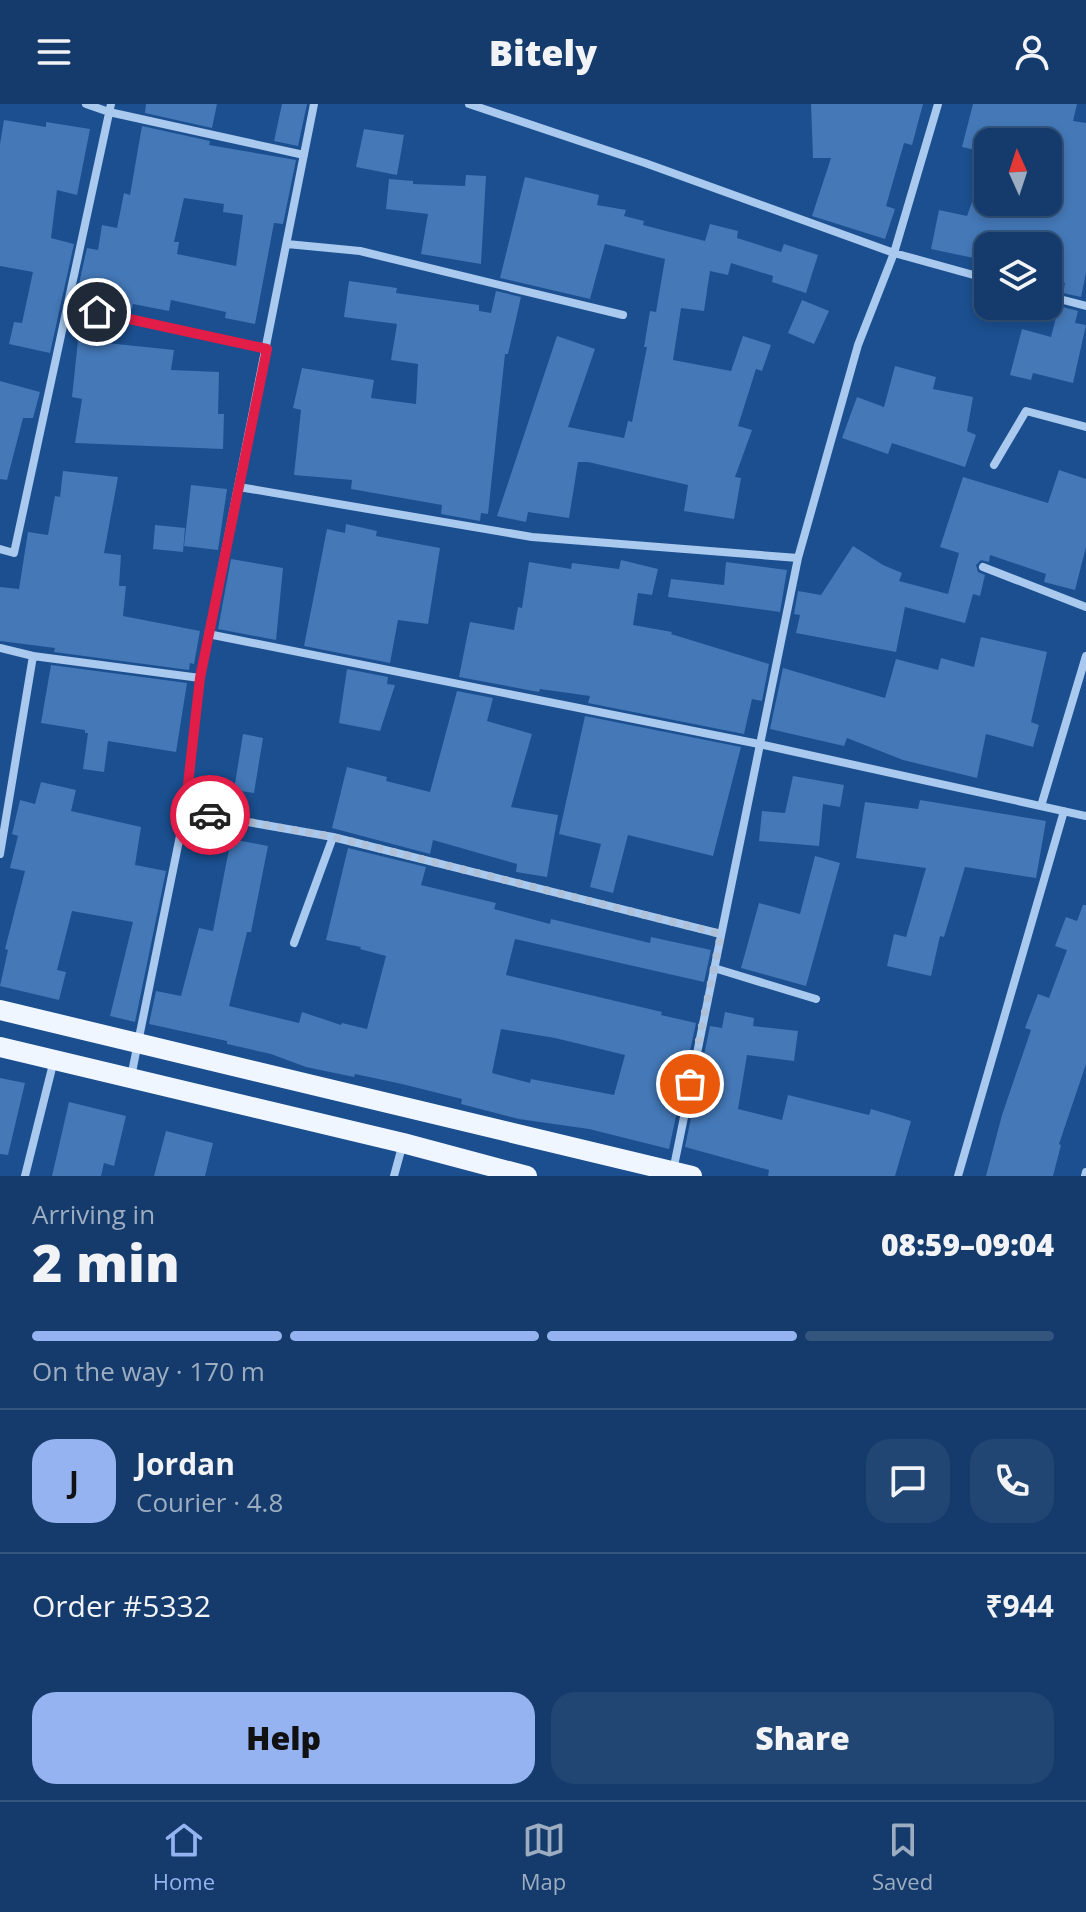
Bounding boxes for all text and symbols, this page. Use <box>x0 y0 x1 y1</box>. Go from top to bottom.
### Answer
text: Bitely <box>489 28 597 77</box>
icon: menu <box>32 30 76 74</box>
icon: person <box>1010 30 1054 74</box>
north arrow <box>974 128 1062 216</box>
map controls <box>974 128 1062 320</box>
button: layers <box>974 232 1062 320</box>
pin <box>63 278 131 346</box>
icon: home <box>75 290 119 334</box>
courier <box>170 775 250 855</box>
icon: car <box>188 793 232 837</box>
pin <box>656 1050 724 1118</box>
icon: bag <box>668 1062 712 1106</box>
text: Arriving in <box>32 1196 155 1232</box>
text: 08:59–09:04 <box>881 1224 1054 1265</box>
text: 2 min <box>32 1226 180 1297</box>
text: On the way · 170 m <box>32 1353 265 1389</box>
button: chat <box>866 1439 950 1523</box>
button: phone <box>970 1439 1054 1523</box>
text: Jordan <box>136 1443 235 1484</box>
text: J <box>69 1461 79 1502</box>
text: Courier · 4.8 <box>136 1484 283 1520</box>
text: Order #5332 <box>32 1585 211 1626</box>
text: ₹944 <box>985 1585 1054 1626</box>
button: Help <box>32 1692 535 1784</box>
button: Share <box>551 1692 1054 1784</box>
tab: Home <box>153 1818 215 1896</box>
tab: Map <box>521 1818 566 1896</box>
tab: Saved <box>872 1818 933 1896</box>

